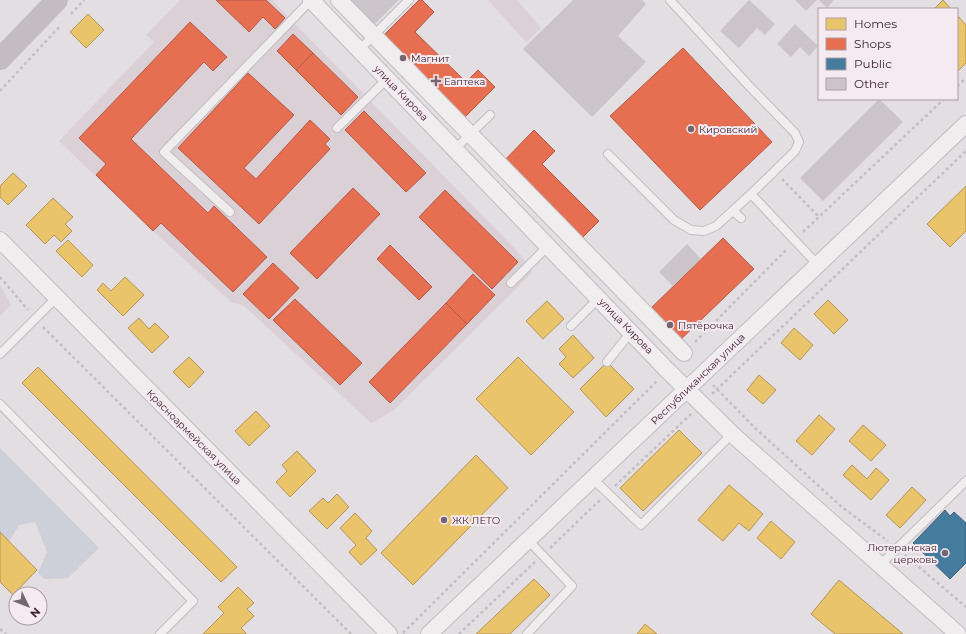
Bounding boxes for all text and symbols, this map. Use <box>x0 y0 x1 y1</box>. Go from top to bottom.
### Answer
legend <box>818 8 958 100</box>
text: Homes <box>854 16 897 31</box>
text: Shops <box>854 36 891 51</box>
place label: Магнит <box>411 52 450 65</box>
marker: Магнит <box>398 53 408 63</box>
text: Public <box>854 56 892 71</box>
street label: улица Кирова <box>370 62 431 124</box>
place label: Еаптека <box>444 75 485 88</box>
marker: Еаптека <box>431 76 441 86</box>
text: Other <box>854 76 889 91</box>
place label: Кировский <box>699 123 757 136</box>
marker: Кировский <box>686 124 696 134</box>
street label: улица Кирова <box>595 295 656 357</box>
place label: Пятёрочка <box>678 319 734 332</box>
marker: Пятёрочка <box>665 320 675 330</box>
street label: Республиканская улица <box>648 331 748 427</box>
street label: Красноармейская улица <box>144 387 244 487</box>
place label: ЖК ЛЕТО <box>452 514 500 527</box>
marker: ЖК ЛЕТО <box>439 515 449 525</box>
place label: Лютеранская церковь <box>867 541 937 566</box>
marker: Лютеранская церковь <box>940 548 950 558</box>
north arrow <box>8 586 48 626</box>
text: N <box>27 605 43 621</box>

